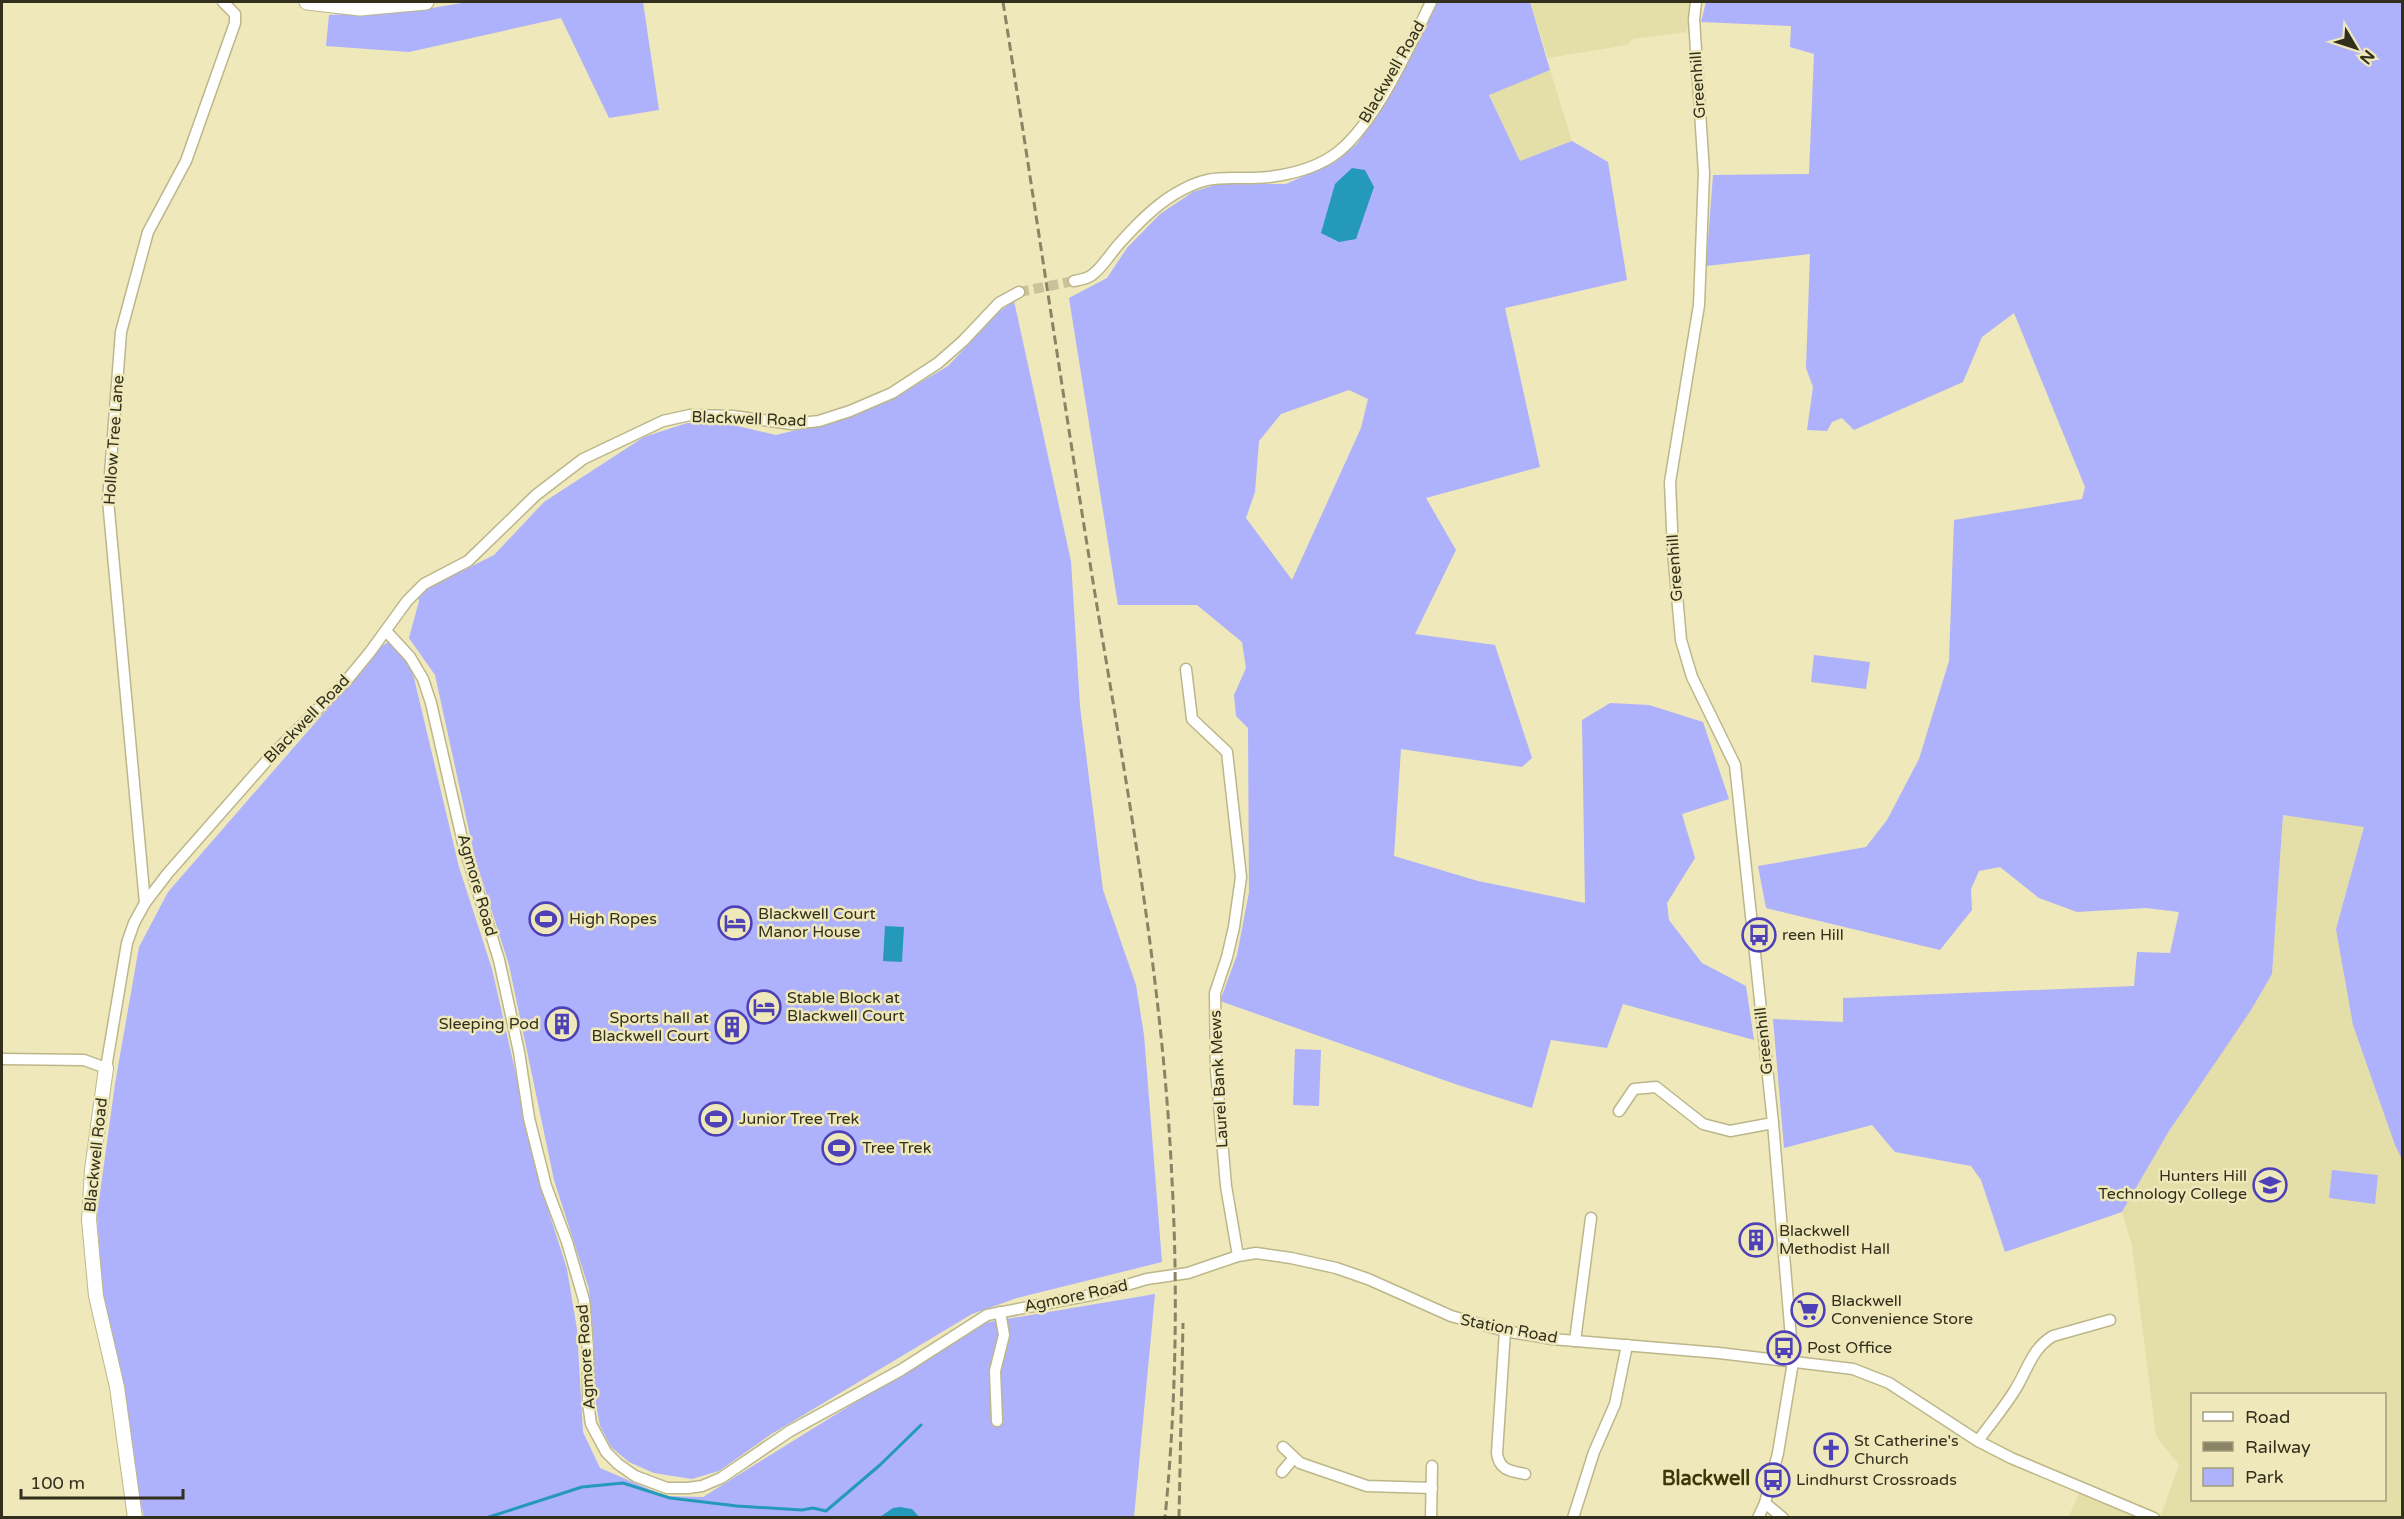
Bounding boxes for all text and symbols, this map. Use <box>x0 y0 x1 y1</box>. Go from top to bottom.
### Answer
street label: Blackwell Road <box>1355 17 1429 127</box>
north arrow <box>2326 18 2386 78</box>
text: N <box>2355 46 2379 68</box>
street label: Greenhill <box>1686 51 1710 119</box>
street label: Hollow Tree Lane <box>99 374 129 506</box>
street label: Blackwell Road <box>691 407 807 431</box>
street label: Greenhill <box>1663 534 1687 602</box>
street label: Blackwell Road <box>260 671 354 767</box>
street label: Agmore Road <box>453 831 501 939</box>
sports icon: High Ropes <box>528 901 564 937</box>
place label: Blackwell Court Manor House <box>758 904 876 942</box>
hotel icon: Blackwell Court Manor House <box>717 905 753 941</box>
place label: High Ropes <box>569 909 657 929</box>
bus stop icon: reen Hill <box>1741 917 1777 953</box>
place label: reen Hill <box>1782 925 1844 945</box>
place label: Stable Block at Blackwell Court <box>787 988 905 1026</box>
hotel icon: Stable Block at Blackwell Court <box>746 989 782 1025</box>
building icon: Sleeping Pod <box>544 1006 580 1042</box>
street label: Greenhill <box>1751 1006 1777 1076</box>
place label: Sports hall at Blackwell Court <box>591 1008 709 1046</box>
building icon: Sports hall at Blackwell Court <box>714 1009 750 1045</box>
street label: Laurel Bank Mews <box>1205 1009 1233 1149</box>
place label: Sleeping Pod <box>439 1014 539 1034</box>
street label: Blackwell Road <box>80 1097 112 1213</box>
sports icon: Junior Tree Trek <box>698 1101 734 1137</box>
place label: Junior Tree Trek <box>739 1109 860 1129</box>
sports icon: Tree Trek <box>821 1130 857 1166</box>
place label: Tree Trek <box>862 1138 932 1158</box>
place label: Hunters Hill Technology College <box>2098 1166 2247 1204</box>
school or university icon: Hunters Hill Technology College <box>2252 1167 2288 1203</box>
place label: Blackwell Methodist Hall <box>1779 1221 1890 1259</box>
building icon: Blackwell Methodist Hall <box>1738 1222 1774 1258</box>
street label: Agmore Road <box>1022 1275 1130 1317</box>
place label: Blackwell Convenience Store <box>1831 1291 1973 1329</box>
supermarket icon: Blackwell Convenience Store <box>1790 1292 1826 1328</box>
street label: Agmore Road <box>572 1304 600 1410</box>
street label: Station Road <box>1459 1310 1559 1348</box>
bus stop icon: Post Office <box>1766 1330 1802 1366</box>
place label: Post Office <box>1807 1338 1892 1358</box>
legend <box>2191 1393 2386 1501</box>
text: Road <box>2245 1406 2290 1428</box>
place label: St Catherine's Church <box>1854 1431 1959 1469</box>
church icon: St Catherine's Church <box>1813 1432 1849 1468</box>
text: Railway <box>2245 1436 2311 1458</box>
scale bar <box>21 1462 183 1500</box>
bus stop icon: Lindhurst Crossroads <box>1755 1462 1791 1498</box>
text: Park <box>2245 1466 2284 1488</box>
district label: Blackwell <box>1662 1467 1750 1491</box>
place label: Lindhurst Crossroads <box>1796 1470 1957 1490</box>
text: 100 m <box>30 1472 85 1494</box>

